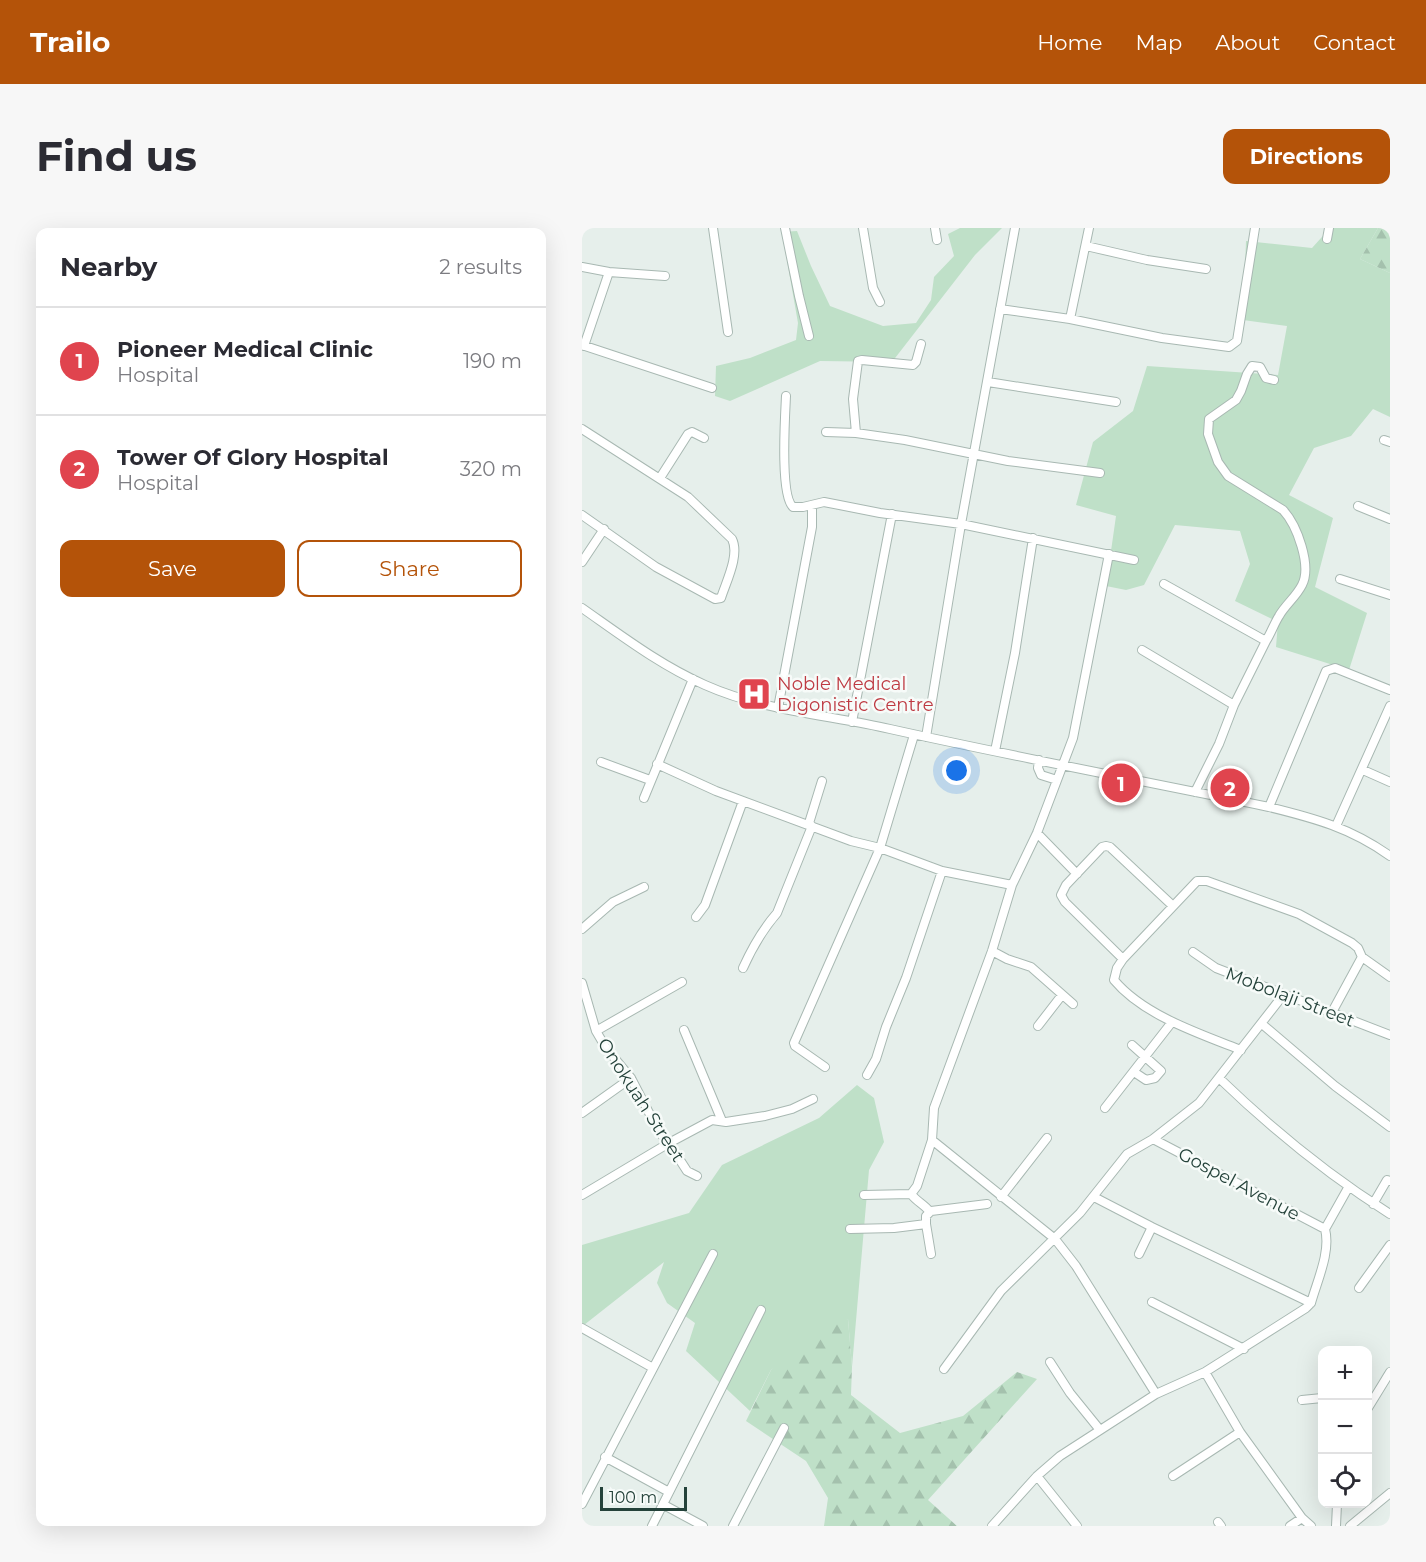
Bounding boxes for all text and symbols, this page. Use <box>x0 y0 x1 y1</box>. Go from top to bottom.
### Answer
text: Trailo <box>30 25 110 59</box>
text: Home <box>1037 30 1102 55</box>
text: Map <box>1135 30 1182 55</box>
text: About <box>1215 30 1280 55</box>
text: Contact <box>1313 30 1396 55</box>
button: Directions <box>1223 129 1390 184</box>
text: Find us <box>36 130 197 182</box>
text: Nearby <box>60 251 157 283</box>
text: 2 results <box>439 255 522 279</box>
text: Pioneer Medical Clinic <box>117 336 373 363</box>
text: 1 <box>76 349 83 373</box>
text: 190 m <box>463 349 522 373</box>
text: Hospital <box>117 363 199 387</box>
text: Tower Of Glory Hospital <box>117 444 389 471</box>
text: 2 <box>74 457 85 481</box>
text: 320 m <box>460 457 522 481</box>
text: Hospital <box>117 471 199 495</box>
button: Save <box>60 540 285 597</box>
button: Share <box>297 540 522 597</box>
place label: Noble Medical Digonistic Centre <box>777 673 934 716</box>
hospital icon: Noble Medical Digonistic Centre <box>736 676 772 712</box>
your location <box>942 756 971 785</box>
pin: 1 <box>1102 760 1140 806</box>
pin: 2 <box>1210 766 1250 810</box>
street label: Mobolaji Street <box>1222 962 1358 1032</box>
street label: Onokuah Street <box>593 1034 689 1166</box>
street label: Gospel Avenue <box>1174 1143 1304 1225</box>
map controls <box>1318 1346 1372 1508</box>
button: + <box>1318 1346 1372 1400</box>
button: − <box>1318 1400 1372 1454</box>
button: locate <box>1318 1454 1372 1508</box>
scale bar <box>600 1484 687 1512</box>
text: 100 m <box>609 1488 657 1507</box>

